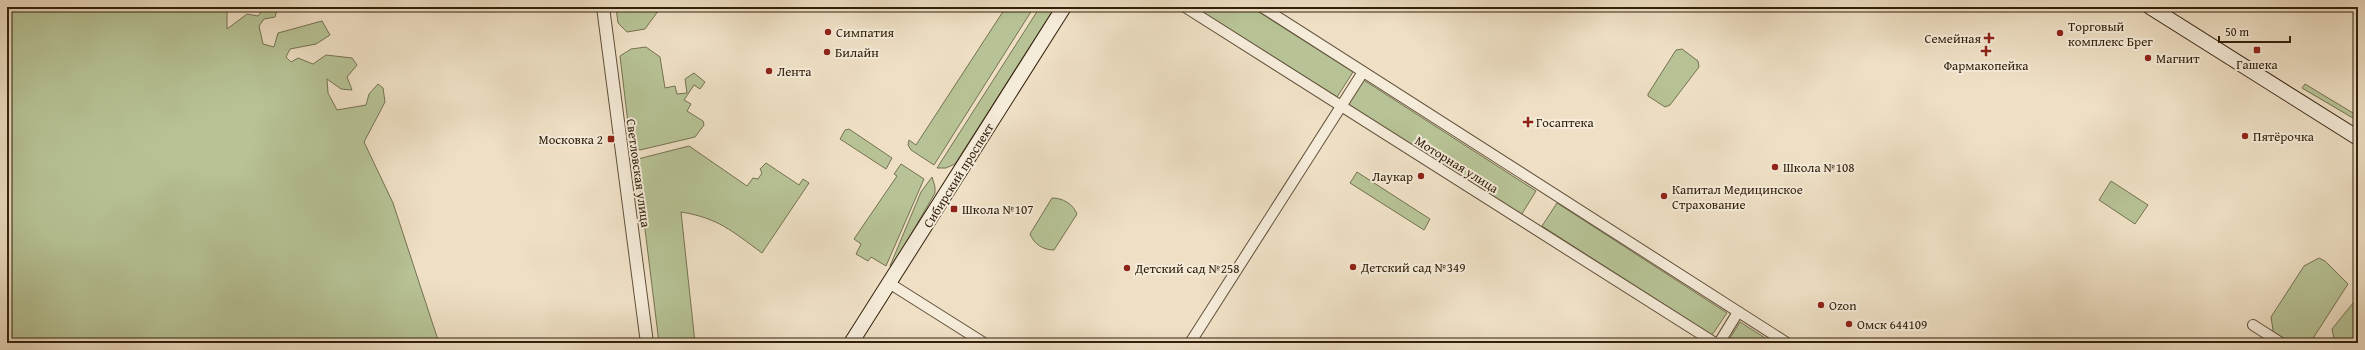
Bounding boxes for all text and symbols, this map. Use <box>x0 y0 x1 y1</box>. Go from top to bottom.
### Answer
place label: Торговый комплекс Брег <box>2068 17 2153 51</box>
scale bar <box>2219 18 2290 44</box>
place label: Симпатия <box>836 23 895 42</box>
text: 50 m <box>2225 23 2249 40</box>
marker: Симпатия <box>823 27 833 37</box>
marker: Торговый комплекс Брег <box>2055 28 2065 38</box>
place label: Семейная <box>1924 29 1981 48</box>
marker: Семейная <box>1984 33 1994 43</box>
place label: Билайн <box>835 43 879 62</box>
marker: Гашека <box>2252 45 2262 55</box>
marker: Фармакопейка <box>1981 46 1991 56</box>
marker: Билайн <box>822 47 832 57</box>
place label: Магнит <box>2156 49 2200 68</box>
marker: Магнит <box>2143 53 2153 63</box>
place label: Гашека <box>2236 55 2279 74</box>
place label: Фармакопейка <box>1944 56 2029 75</box>
place label: Лента <box>777 62 812 81</box>
marker: Лента <box>764 66 774 76</box>
place label: Госаптека <box>1536 113 1594 132</box>
marker: Госаптека <box>1523 117 1533 127</box>
street label: Светловская улица <box>621 118 656 229</box>
street label: Сибирский проспект <box>918 119 999 231</box>
place label: Пятёрочка <box>2253 127 2315 146</box>
place label: Московка 2 <box>539 130 603 149</box>
street label: Моторная улица <box>1411 131 1503 198</box>
marker: Пятёрочка <box>2240 131 2250 141</box>
marker: Московка 2 <box>606 134 616 144</box>
place label: Школа №108 <box>1783 158 1855 177</box>
marker: Школа №108 <box>1770 162 1780 172</box>
place label: Лаукар <box>1372 167 1413 186</box>
marker: Лаукар <box>1416 171 1426 181</box>
place label: Капитал Медицинское Страхование <box>1672 180 1803 214</box>
marker: Капитал Медицинское Страхование <box>1659 191 1669 201</box>
place label: Школа №107 <box>962 200 1034 219</box>
marker: Школа №107 <box>949 204 959 214</box>
place label: Детский сад №349 <box>1360 258 1466 277</box>
place label: Детский сад №258 <box>1134 259 1240 278</box>
marker: Детский сад №349 <box>1348 262 1358 272</box>
marker: Детский сад №258 <box>1122 263 1132 273</box>
place label: Ozon <box>1829 296 1857 315</box>
marker: Ozon <box>1816 300 1826 310</box>
place label: Омск 644109 <box>1857 315 1927 334</box>
marker: Омск 644109 <box>1844 319 1854 329</box>

